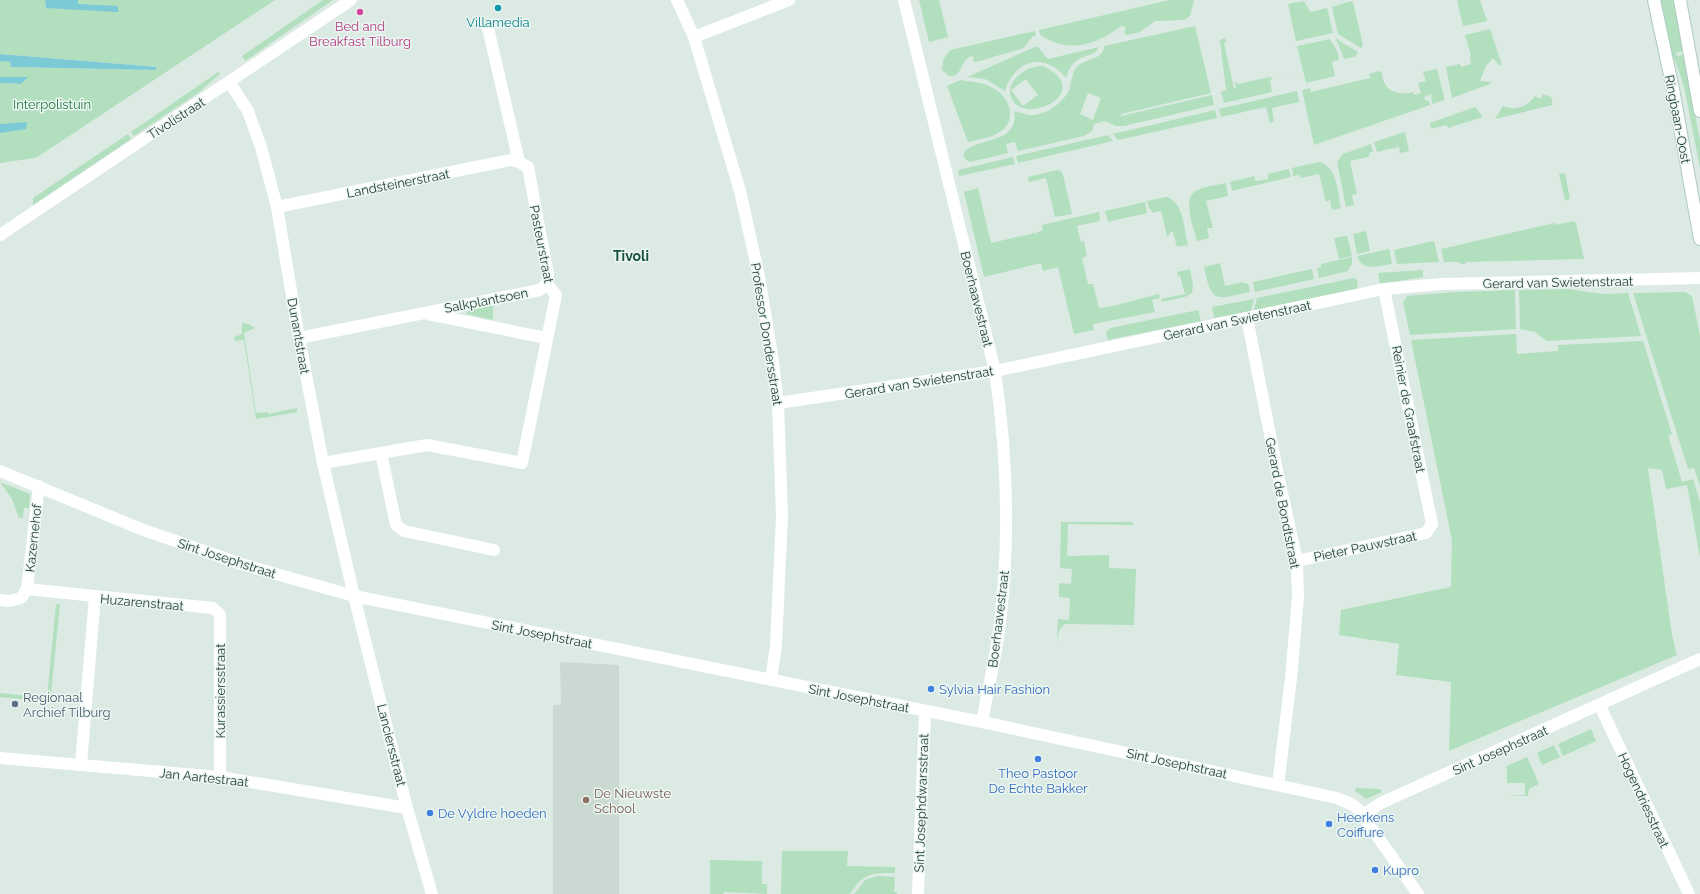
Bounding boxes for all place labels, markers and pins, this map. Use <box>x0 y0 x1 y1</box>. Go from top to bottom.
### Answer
marker: Villamedia <box>493 3 503 13</box>
marker: Bed and Breakfast Tilburg <box>355 7 365 17</box>
place label: Villamedia <box>466 15 530 30</box>
place label: Bed and Breakfast Tilburg <box>309 19 411 49</box>
place label: Sylvia Hair Fashion <box>939 682 1050 697</box>
marker: Sylvia Hair Fashion <box>926 684 936 694</box>
place label: Regionaal Archief Tilburg <box>23 690 111 720</box>
marker: Regionaal Archief Tilburg <box>10 699 20 709</box>
marker: Theo Pastoor De Echte Bakker <box>1033 754 1043 764</box>
place label: Theo Pastoor De Echte Bakker <box>988 766 1088 796</box>
place label: De Nieuwste School <box>594 786 671 816</box>
marker: De Nieuwste School <box>581 795 591 805</box>
place label: De Vyldre hoeden <box>438 806 547 821</box>
marker: De Vyldre hoeden <box>425 808 435 818</box>
place label: Heerkens Coiffure <box>1337 810 1394 840</box>
marker: Heerkens Coiffure <box>1324 819 1334 829</box>
place label: Kupro <box>1383 863 1419 878</box>
marker: Kupro <box>1370 865 1380 875</box>

